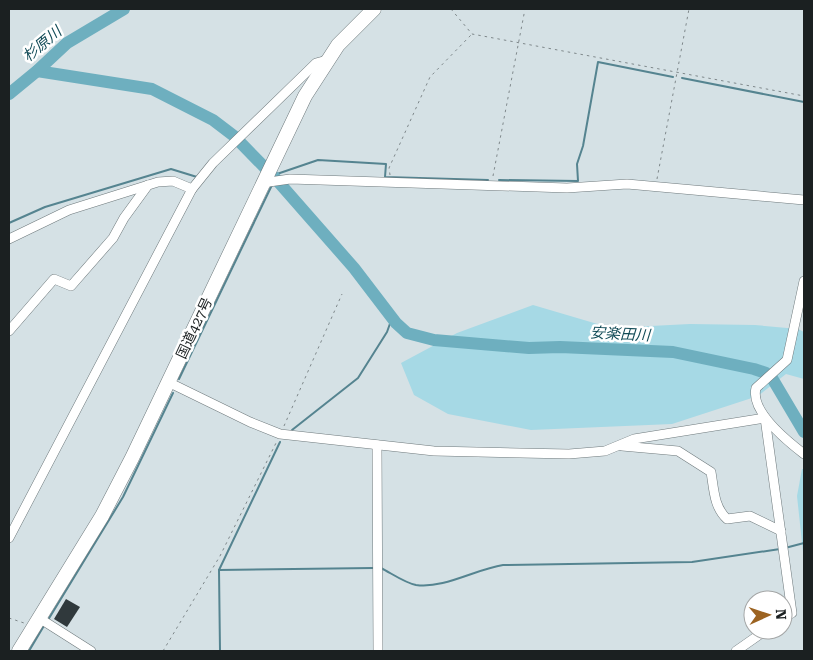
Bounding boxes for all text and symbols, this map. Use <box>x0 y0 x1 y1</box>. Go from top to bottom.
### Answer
water label: 杉原川 <box>19 21 67 65</box>
street label: 国道427号 <box>173 295 215 361</box>
water label: 安楽田川 <box>590 323 652 345</box>
north arrow <box>743 590 793 640</box>
text: N <box>773 609 789 620</box>

